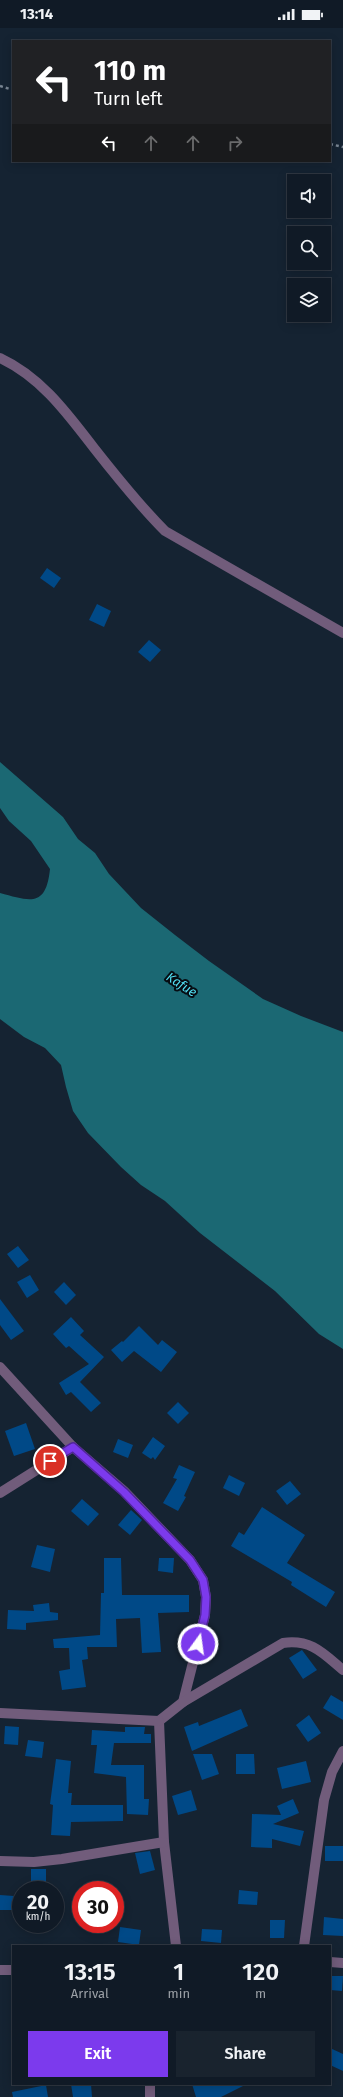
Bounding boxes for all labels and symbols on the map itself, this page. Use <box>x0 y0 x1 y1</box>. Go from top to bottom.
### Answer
water label: Kafue <box>164 969 200 1000</box>
pin <box>33 1444 67 1478</box>
position arrow <box>177 1623 219 1665</box>
speed limit sign: 30 <box>72 1881 124 1933</box>

